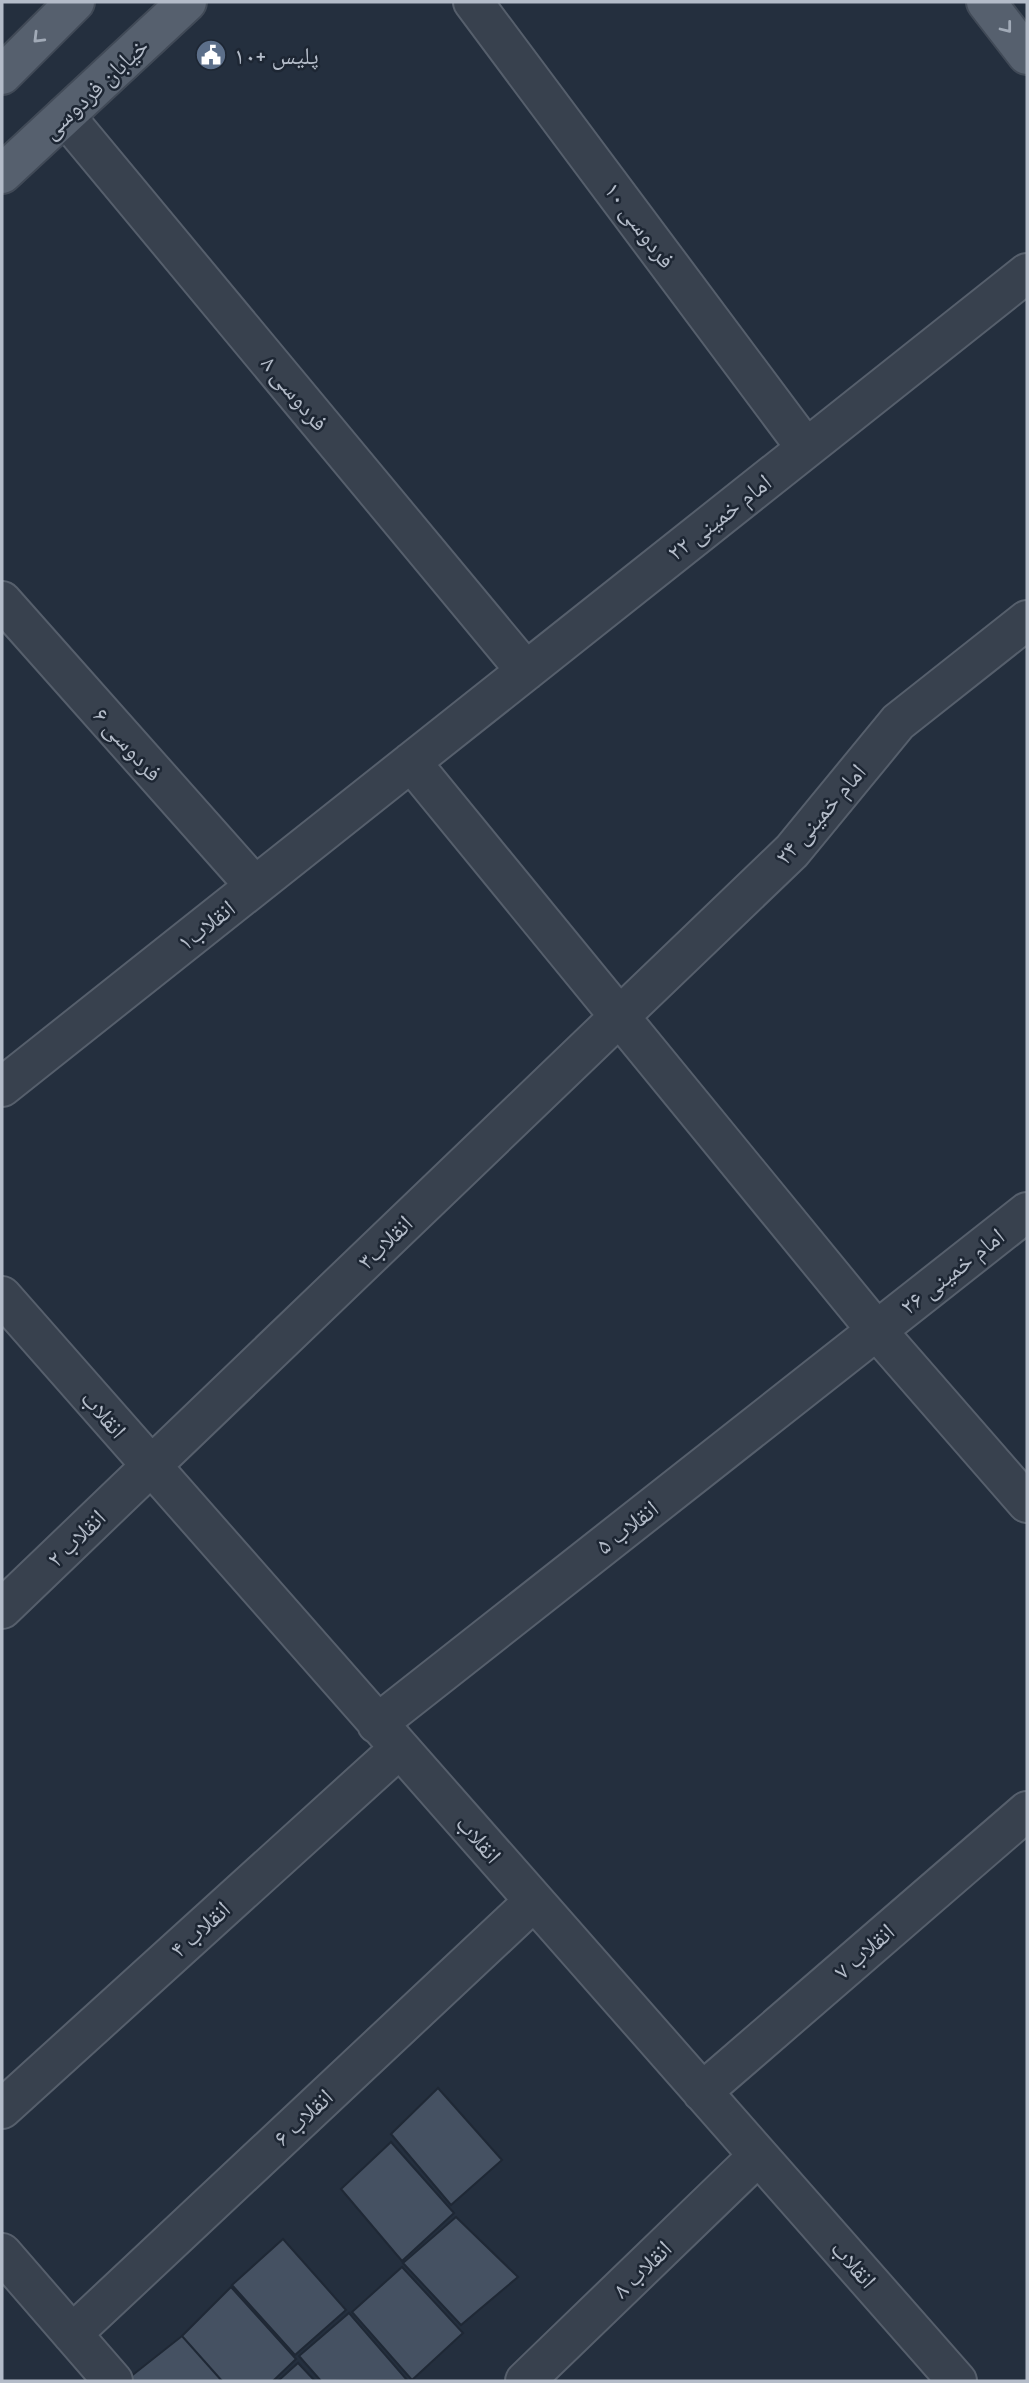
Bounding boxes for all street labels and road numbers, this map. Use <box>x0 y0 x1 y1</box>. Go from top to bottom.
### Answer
street label: خیابان فردوسی <box>36 31 154 145</box>
street label: فردوسی ۱۰ <box>598 176 682 274</box>
street label: فردوسی ۸ <box>255 349 335 437</box>
street label: امام خمینی ۲۲ <box>661 467 778 568</box>
street label: فردوسی ۶ <box>87 701 169 787</box>
street label: امام خمینی ۲۴ <box>768 758 873 872</box>
street label: انقلاب۱ <box>171 893 241 957</box>
street label: انقلاب۳ <box>351 1209 419 1275</box>
street label: امام خمینی ۲۶ <box>894 1221 1011 1322</box>
street label: انقلاب <box>75 1384 133 1444</box>
street label: انقلاب ۵ <box>590 1494 664 1560</box>
street label: انقلاب ۲ <box>40 1503 112 1573</box>
street label: انقلاب <box>450 1809 508 1869</box>
street label: انقلاب ۴ <box>164 1894 236 1964</box>
street label: انقلاب ۷ <box>828 1917 900 1985</box>
street label: انقلاب ۶ <box>267 2082 339 2152</box>
street label: انقلاب ۸ <box>606 2234 678 2304</box>
street label: انقلاب <box>825 2234 883 2294</box>

